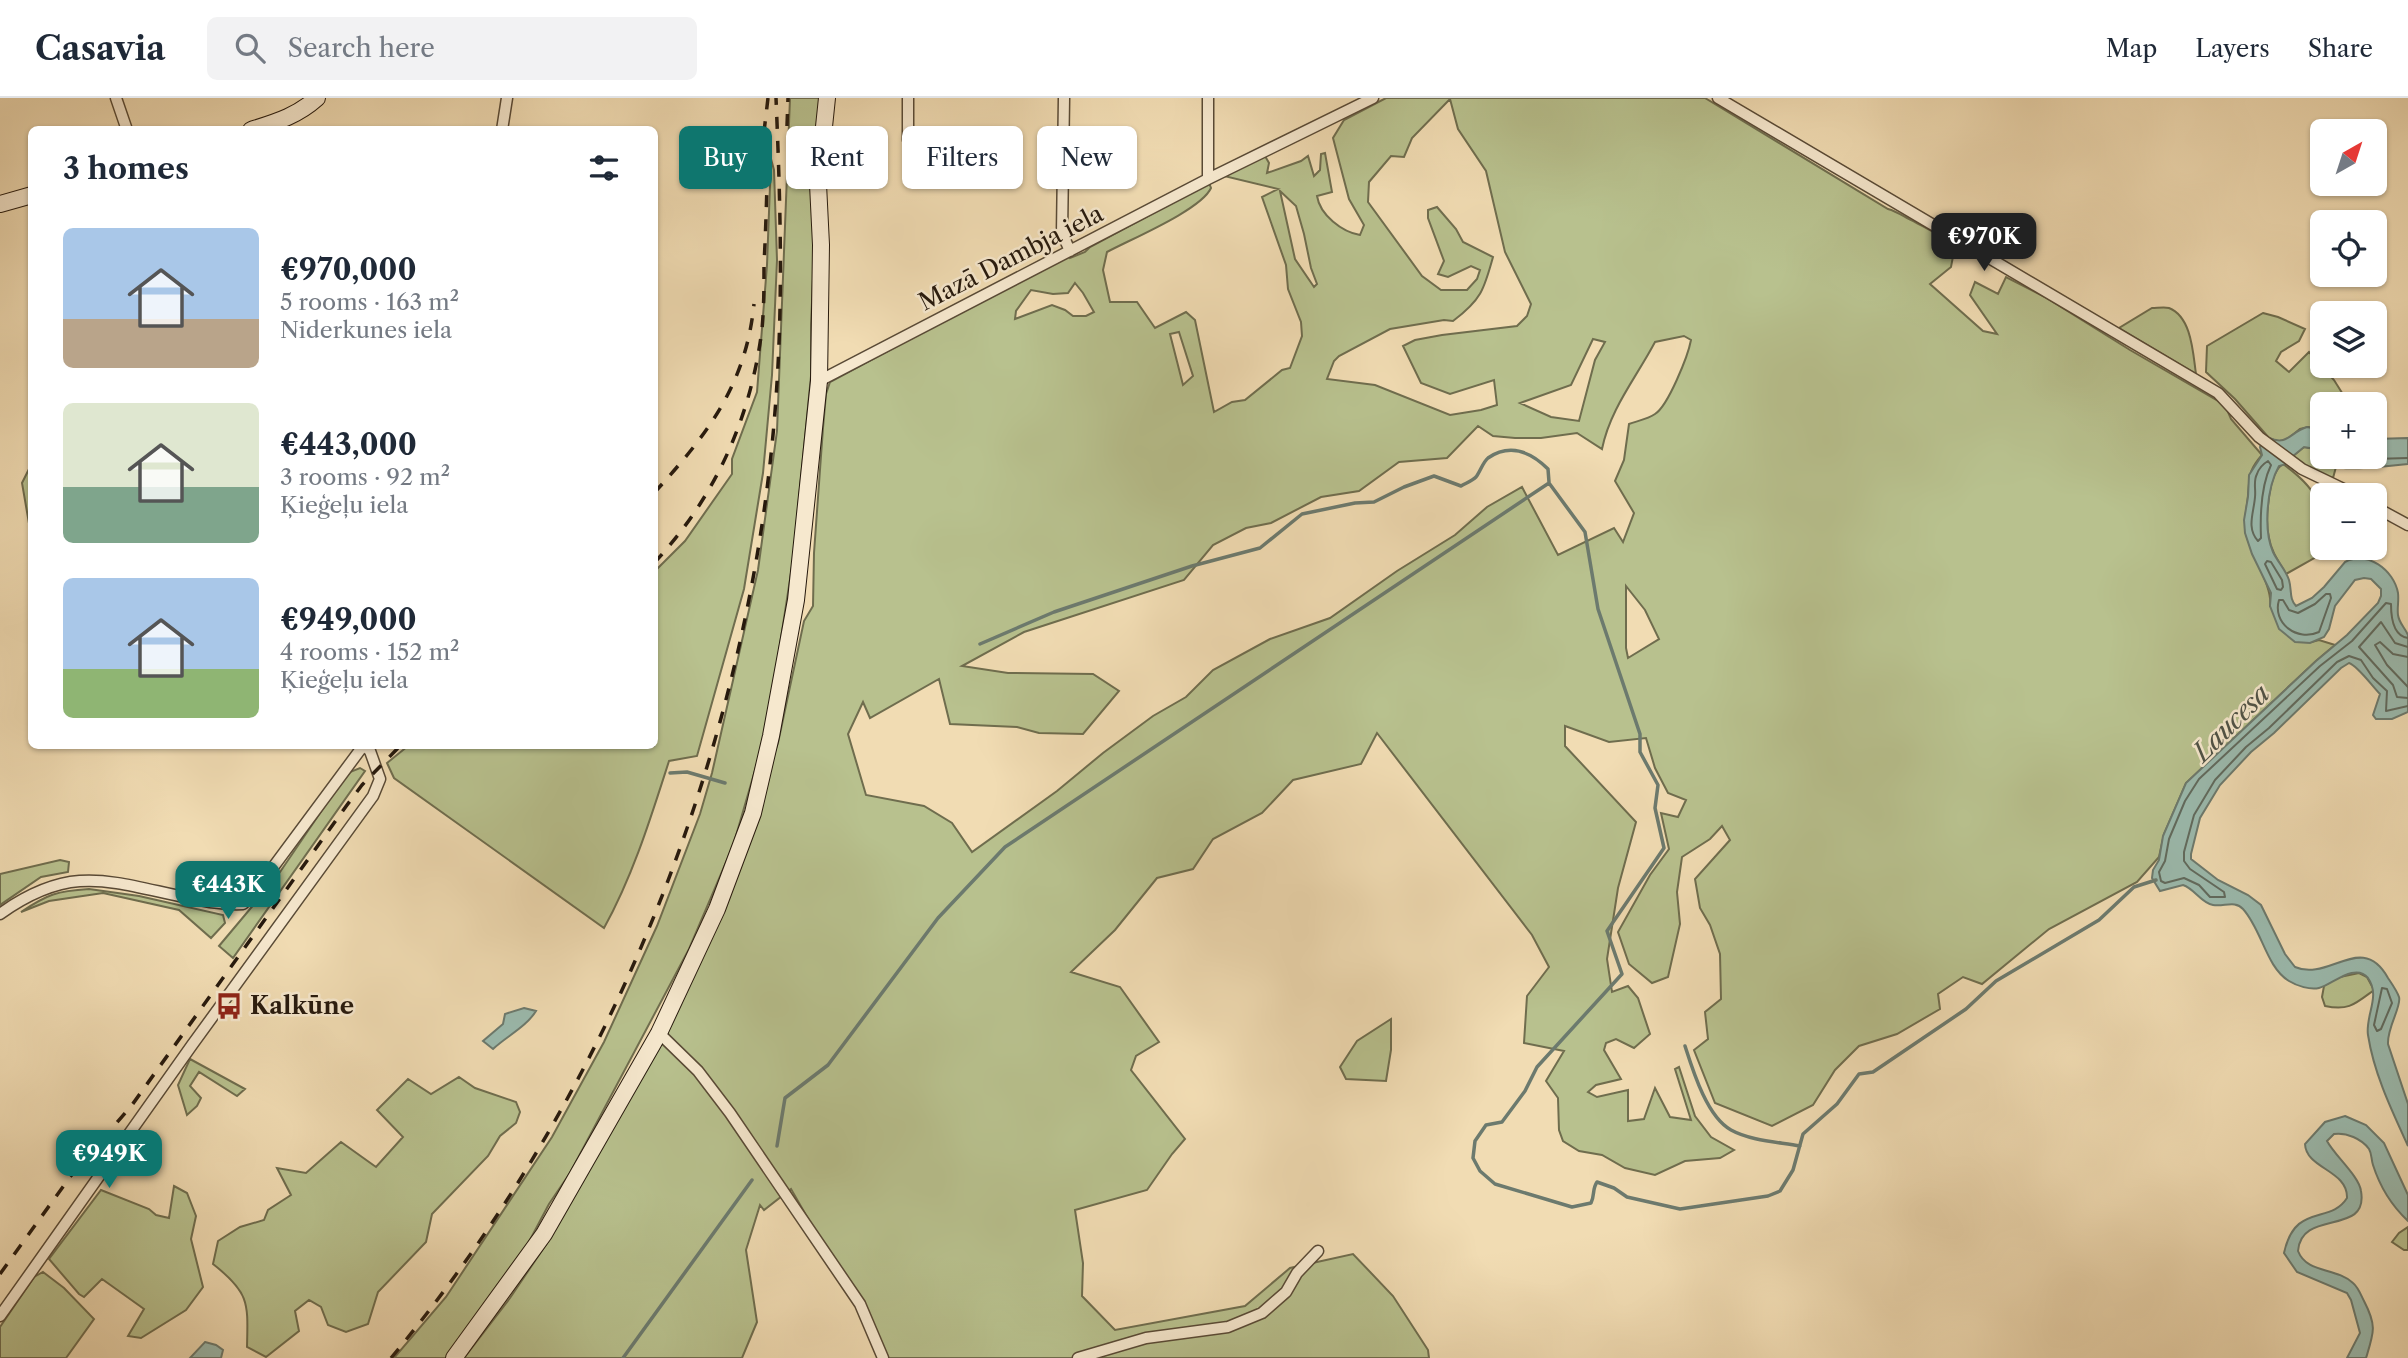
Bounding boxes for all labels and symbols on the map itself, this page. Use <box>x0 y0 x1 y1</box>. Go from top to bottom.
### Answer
north arrow <box>2310 119 2387 196</box>
street label: Mazā Dambja iela <box>914 198 1108 317</box>
pin: €970K <box>1935 214 2033 273</box>
water label: Laucesa <box>2184 677 2277 770</box>
pin: €443K <box>179 862 277 921</box>
bus stop icon: Kalkūne <box>214 991 244 1021</box>
place label: Kalkūne <box>250 991 354 1020</box>
pin: €949K <box>60 1130 158 1190</box>

